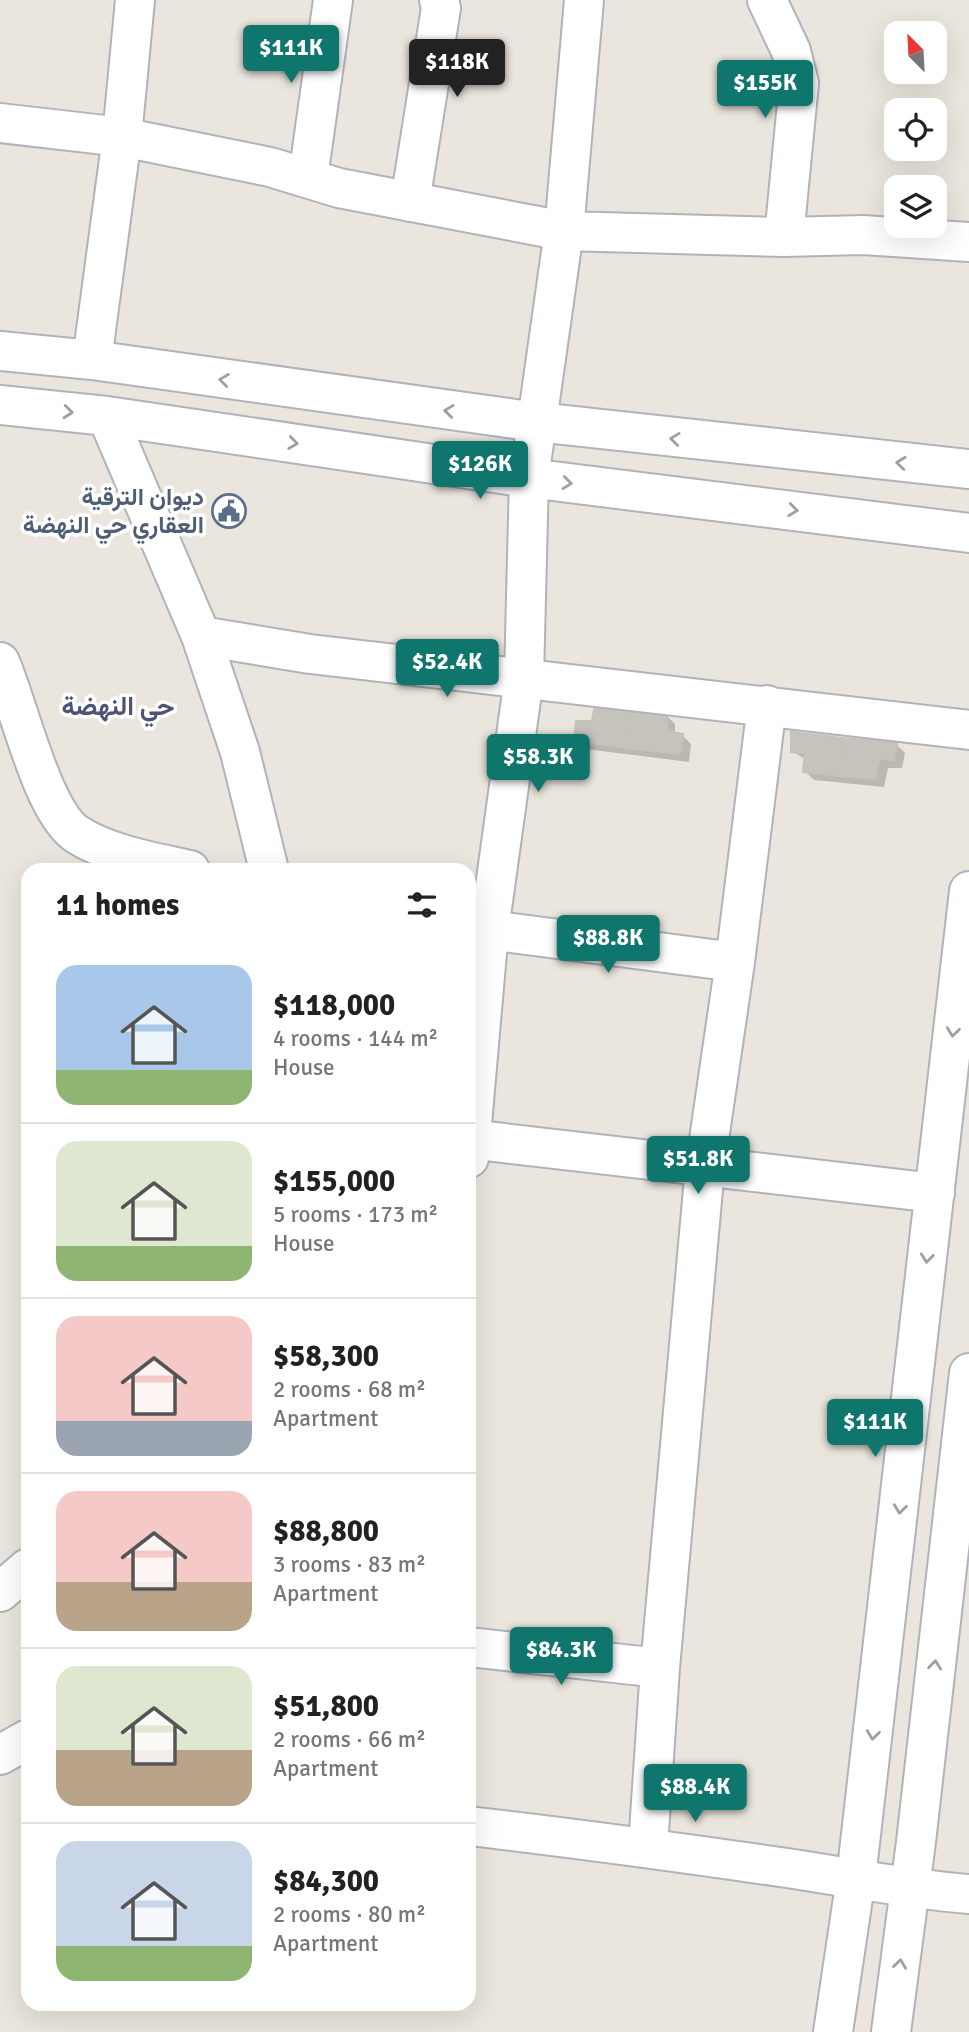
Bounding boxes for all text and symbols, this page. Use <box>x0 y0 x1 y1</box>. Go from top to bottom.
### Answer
north arrow <box>884 21 947 84</box>
map controls <box>884 21 947 238</box>
pin: $111K <box>242 25 340 85</box>
text: $111K <box>259 33 323 62</box>
pin: $118K <box>408 40 506 99</box>
text: $118K <box>425 47 489 76</box>
pin: $155K <box>716 60 814 120</box>
text: $155K <box>733 68 797 97</box>
button: locate <box>884 98 947 161</box>
button: layers <box>884 175 947 238</box>
one-way arrow <box>218 372 230 387</box>
one-way arrow <box>63 404 74 419</box>
one-way arrow <box>443 404 455 419</box>
one-way arrow <box>669 431 681 446</box>
one-way arrow <box>287 435 299 450</box>
pin: $126K <box>431 442 529 501</box>
text: $126K <box>448 449 512 478</box>
one-way arrow <box>895 456 906 471</box>
one-way arrow <box>561 475 573 490</box>
place label: ديوان الترقية العقاري حي النهضة <box>23 482 204 545</box>
public building icon: ديوان الترقية العقاري حي النهضة <box>210 492 248 530</box>
one-way arrow <box>787 502 799 517</box>
pin: $52.4K <box>390 640 504 699</box>
text: $52.4K <box>412 647 482 676</box>
district label: حي النهضة <box>62 691 174 728</box>
pin: $58.3K <box>481 734 595 794</box>
text: $58.3K <box>503 742 573 771</box>
icon: filters <box>403 886 441 924</box>
text: 11 homes <box>56 887 179 924</box>
pin: $88.8K <box>551 916 665 975</box>
text: $88.8K <box>573 923 643 952</box>
text: $118,000 <box>273 987 395 1024</box>
icon: home <box>112 993 196 1077</box>
text: 4 rooms · 144 m² <box>273 1024 438 1053</box>
one-way arrow <box>946 1026 961 1038</box>
text: House <box>273 1053 335 1082</box>
pin: $51.8K <box>641 1136 755 1196</box>
text: $51.8K <box>663 1144 733 1173</box>
text: $155,000 <box>273 1163 395 1200</box>
icon: home <box>112 1169 196 1253</box>
text: 5 rooms · 173 m² <box>273 1200 438 1229</box>
text: House <box>273 1229 335 1258</box>
one-way arrow <box>920 1252 935 1264</box>
text: $58,300 <box>273 1338 379 1375</box>
icon: home <box>112 1344 196 1428</box>
text: 2 rooms · 68 m² <box>273 1375 426 1404</box>
pin: $111K <box>826 1400 924 1459</box>
text: Apartment <box>273 1404 378 1433</box>
text: $111K <box>843 1407 907 1436</box>
one-way arrow <box>892 1503 907 1514</box>
text: $88,800 <box>273 1513 379 1550</box>
icon: home <box>112 1519 196 1603</box>
text: 3 rooms · 83 m² <box>273 1550 426 1579</box>
text: Apartment <box>273 1579 378 1608</box>
pin: $84.3K <box>504 1628 618 1687</box>
text: $84.3K <box>526 1635 596 1664</box>
one-way arrow <box>927 1660 942 1671</box>
text: $51,800 <box>273 1688 379 1725</box>
icon: home <box>112 1694 196 1778</box>
text: 2 rooms · 66 m² <box>273 1725 426 1754</box>
one-way arrow <box>865 1729 880 1740</box>
text: Apartment <box>273 1754 378 1783</box>
pin: $88.4K <box>638 1764 752 1824</box>
text: $88.4K <box>660 1772 730 1801</box>
text: $84,300 <box>273 1863 379 1900</box>
icon: home <box>112 1869 196 1953</box>
text: 2 rooms · 80 m² <box>273 1900 426 1929</box>
text: Apartment <box>273 1929 378 1958</box>
one-way arrow <box>892 1958 907 1970</box>

